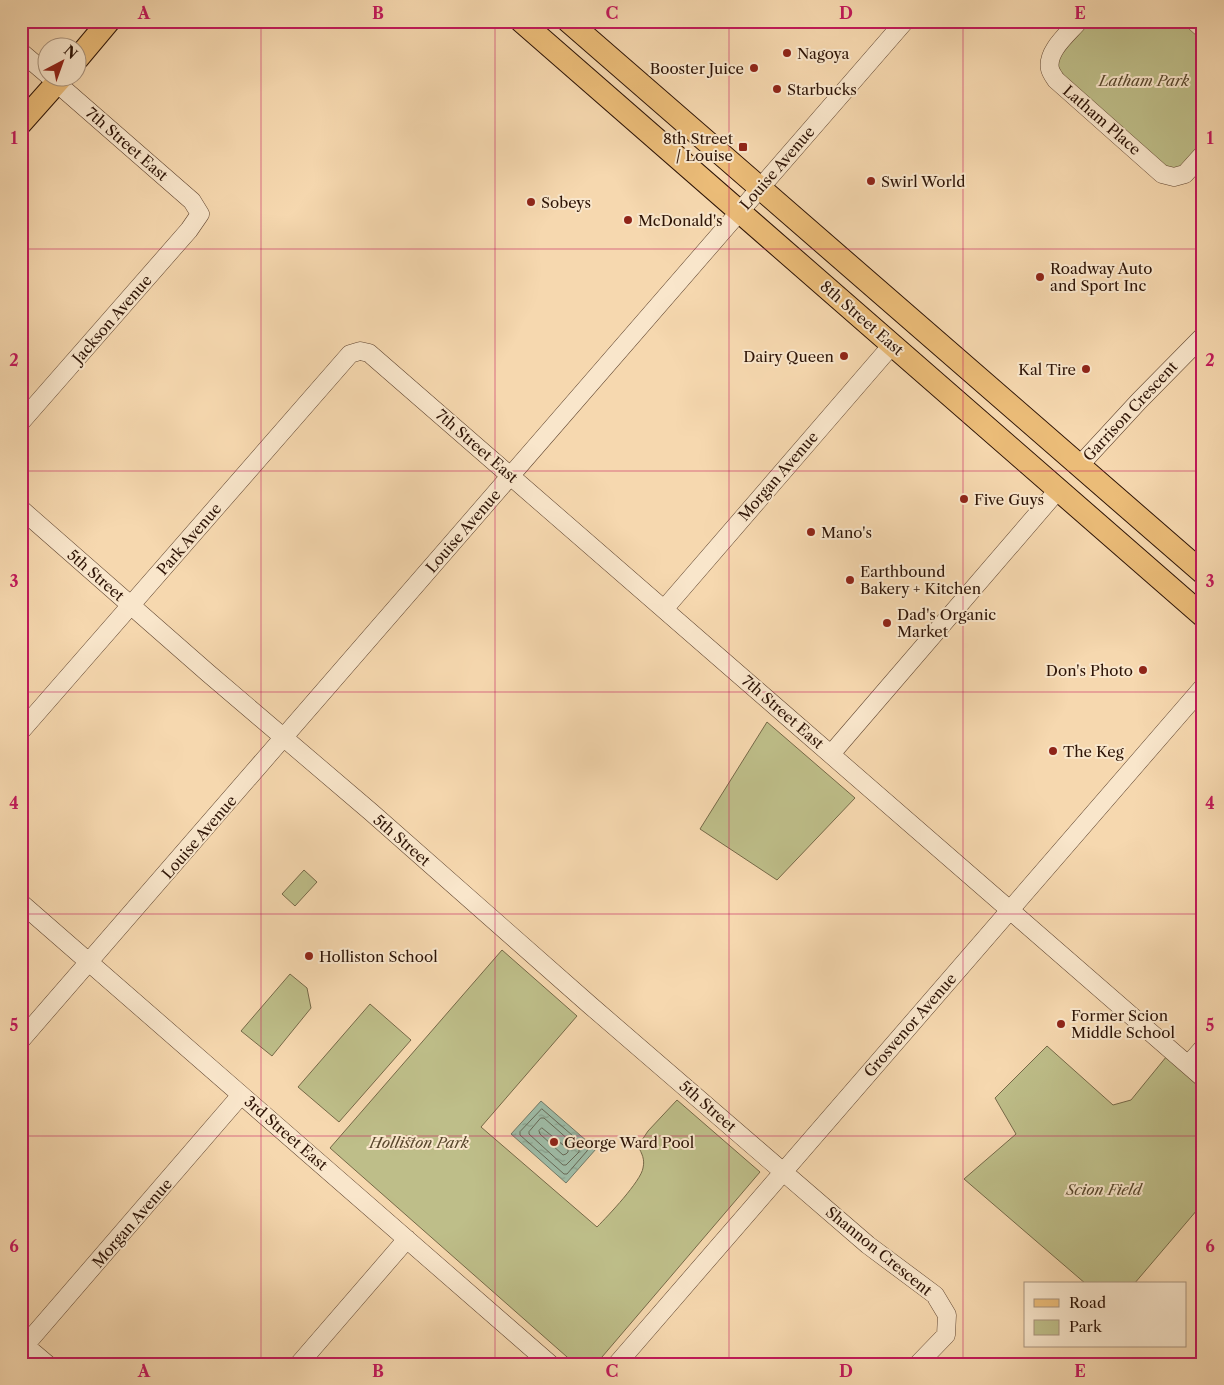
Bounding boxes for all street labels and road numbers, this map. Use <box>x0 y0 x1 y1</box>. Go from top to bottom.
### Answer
street label: Latham Place <box>1059 81 1145 159</box>
street label: 7th Street East <box>82 103 172 185</box>
street label: Louise Avenue <box>736 122 818 214</box>
street label: Jackson Avenue <box>67 271 156 369</box>
street label: 8th Street East <box>816 277 908 360</box>
street label: Garrison Crescent <box>1079 357 1182 465</box>
street label: 7th Street East <box>432 405 522 487</box>
street label: Morgan Avenue <box>734 427 822 525</box>
street label: Louise Avenue <box>422 485 504 577</box>
street label: Park Avenue <box>153 499 225 579</box>
street label: 5th Street <box>64 545 129 605</box>
street label: 7th Street East <box>738 671 828 753</box>
street label: Louise Avenue <box>158 791 240 883</box>
street label: 5th Street <box>370 810 435 870</box>
street label: Grosvenor Avenue <box>860 969 960 1081</box>
street label: 5th Street <box>676 1076 741 1136</box>
street label: 3rd Street East <box>241 1092 332 1175</box>
street label: Morgan Avenue <box>88 1174 176 1272</box>
street label: Shannon Crescent <box>822 1202 937 1300</box>

